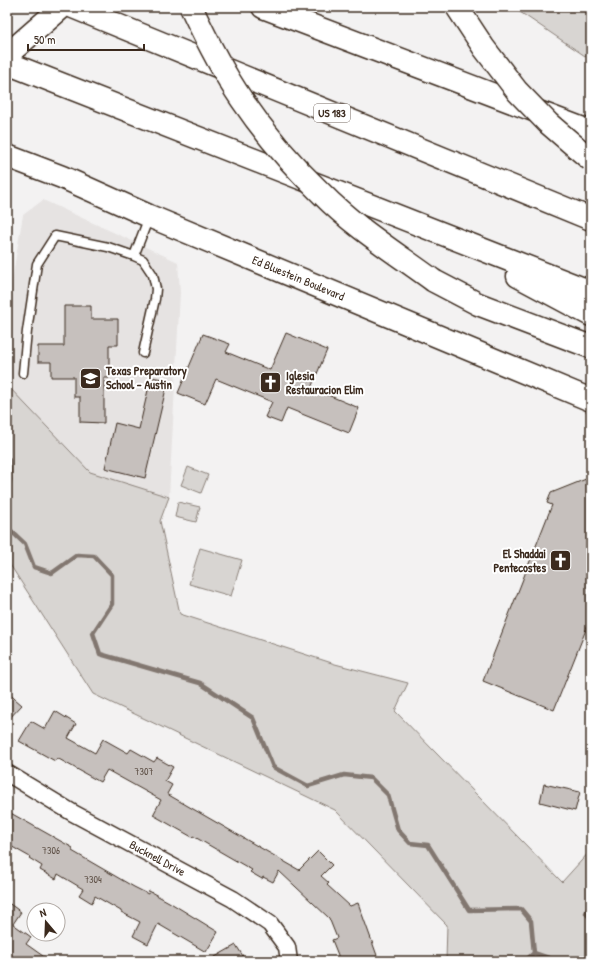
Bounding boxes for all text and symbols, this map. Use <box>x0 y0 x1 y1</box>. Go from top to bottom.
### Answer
scale bar <box>28 26 144 52</box>
text: 50 m <box>34 31 55 48</box>
road number: US 183 <box>314 104 350 122</box>
street label: Ed Bluestein Boulevard <box>250 251 348 305</box>
place label: Texas Preparatory School - Austin <box>105 362 187 393</box>
school or university icon: Texas Preparatory School - Austin <box>78 365 104 391</box>
place label: Iglesia Restauracion Elim <box>286 367 364 398</box>
church icon: Iglesia Restauracion Elim <box>257 370 283 396</box>
place label: El Shaddai Pentecostes <box>493 545 546 576</box>
church icon: El Shaddai Pentecostes <box>548 548 574 574</box>
house number: 7307 <box>135 765 153 778</box>
street label: Bucknell Drive <box>127 836 189 880</box>
house number: 7306 <box>42 844 60 857</box>
house number: 7304 <box>84 873 102 886</box>
north arrow <box>26 902 66 942</box>
text: N <box>38 905 48 920</box>

